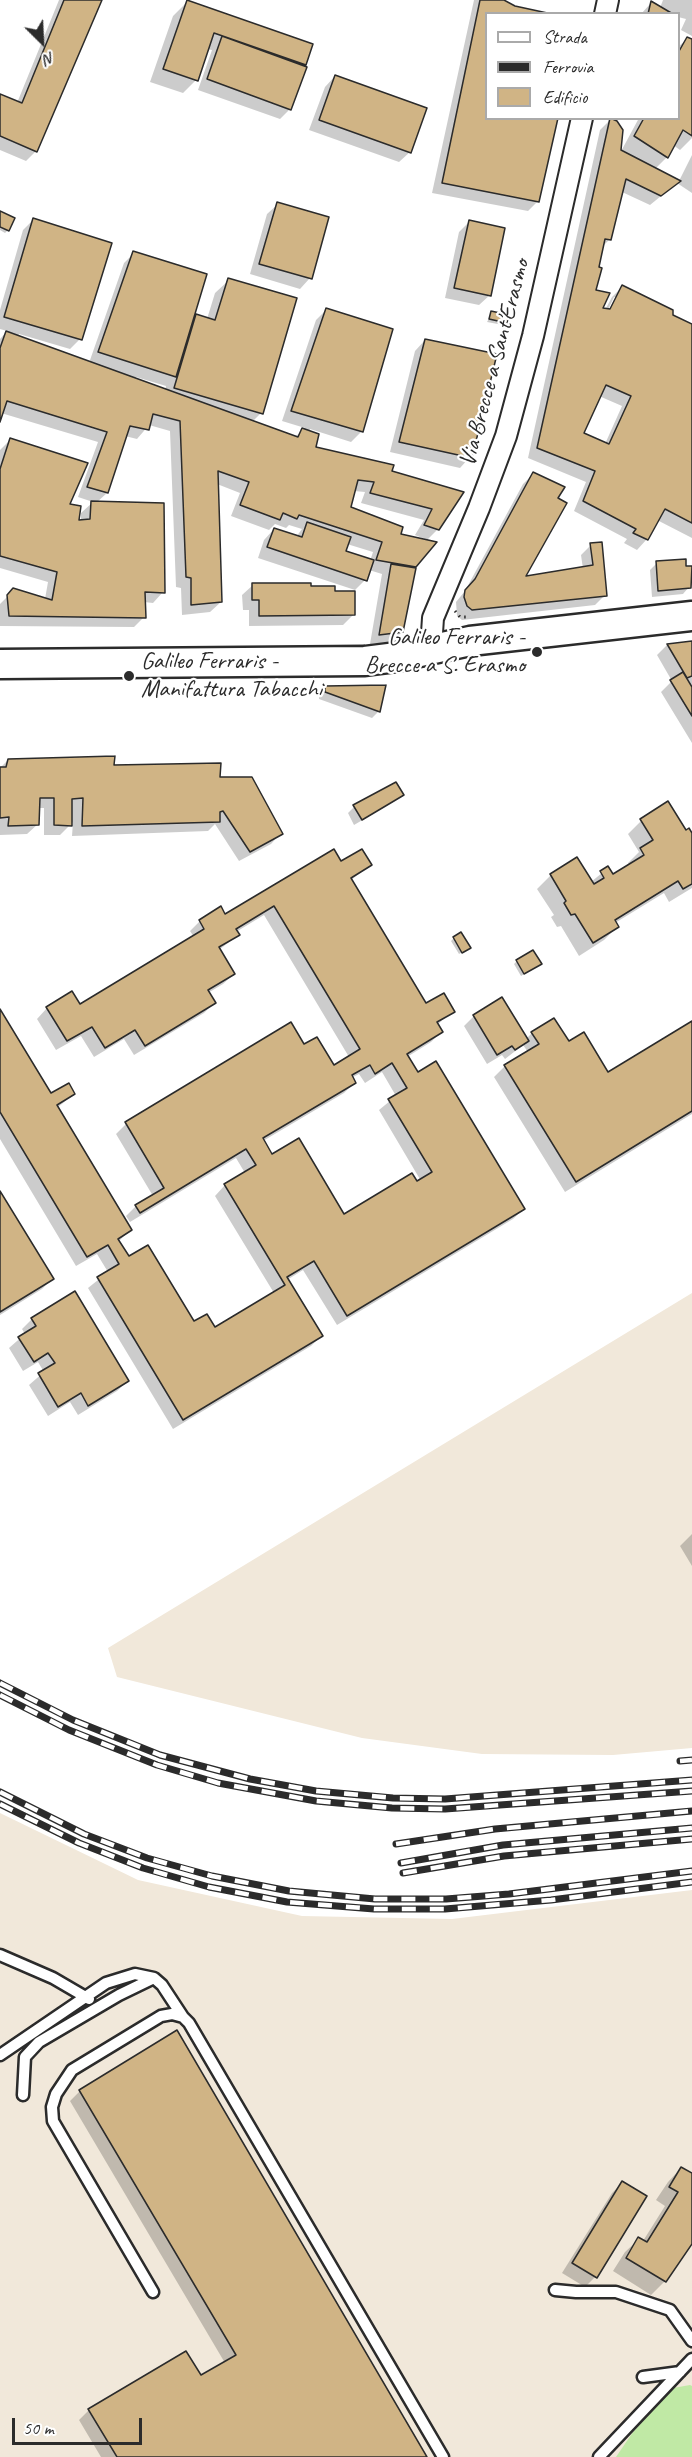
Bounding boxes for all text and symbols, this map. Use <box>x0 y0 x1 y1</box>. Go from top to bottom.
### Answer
north arrow <box>12 12 72 72</box>
legend <box>485 12 680 120</box>
text: Strada <box>543 26 587 48</box>
text: N <box>41 47 58 70</box>
text: Ferrovia <box>543 56 593 78</box>
text: Edificio <box>543 86 587 108</box>
street label: Via Brecce a Sant'Erasmo <box>454 256 536 470</box>
place label: Galileo Ferraris - Brecce a S. Erasmo <box>365 624 525 680</box>
marker: Galileo Ferraris - Brecce a S. Erasmo <box>530 645 544 659</box>
place label: Galileo Ferraris - Manifattura Tabacchi <box>141 648 322 704</box>
marker: Galileo Ferraris - Manifattura Tabacchi <box>122 669 136 683</box>
scale bar <box>15 2406 146 2444</box>
text: 50 m <box>23 2417 54 2439</box>

